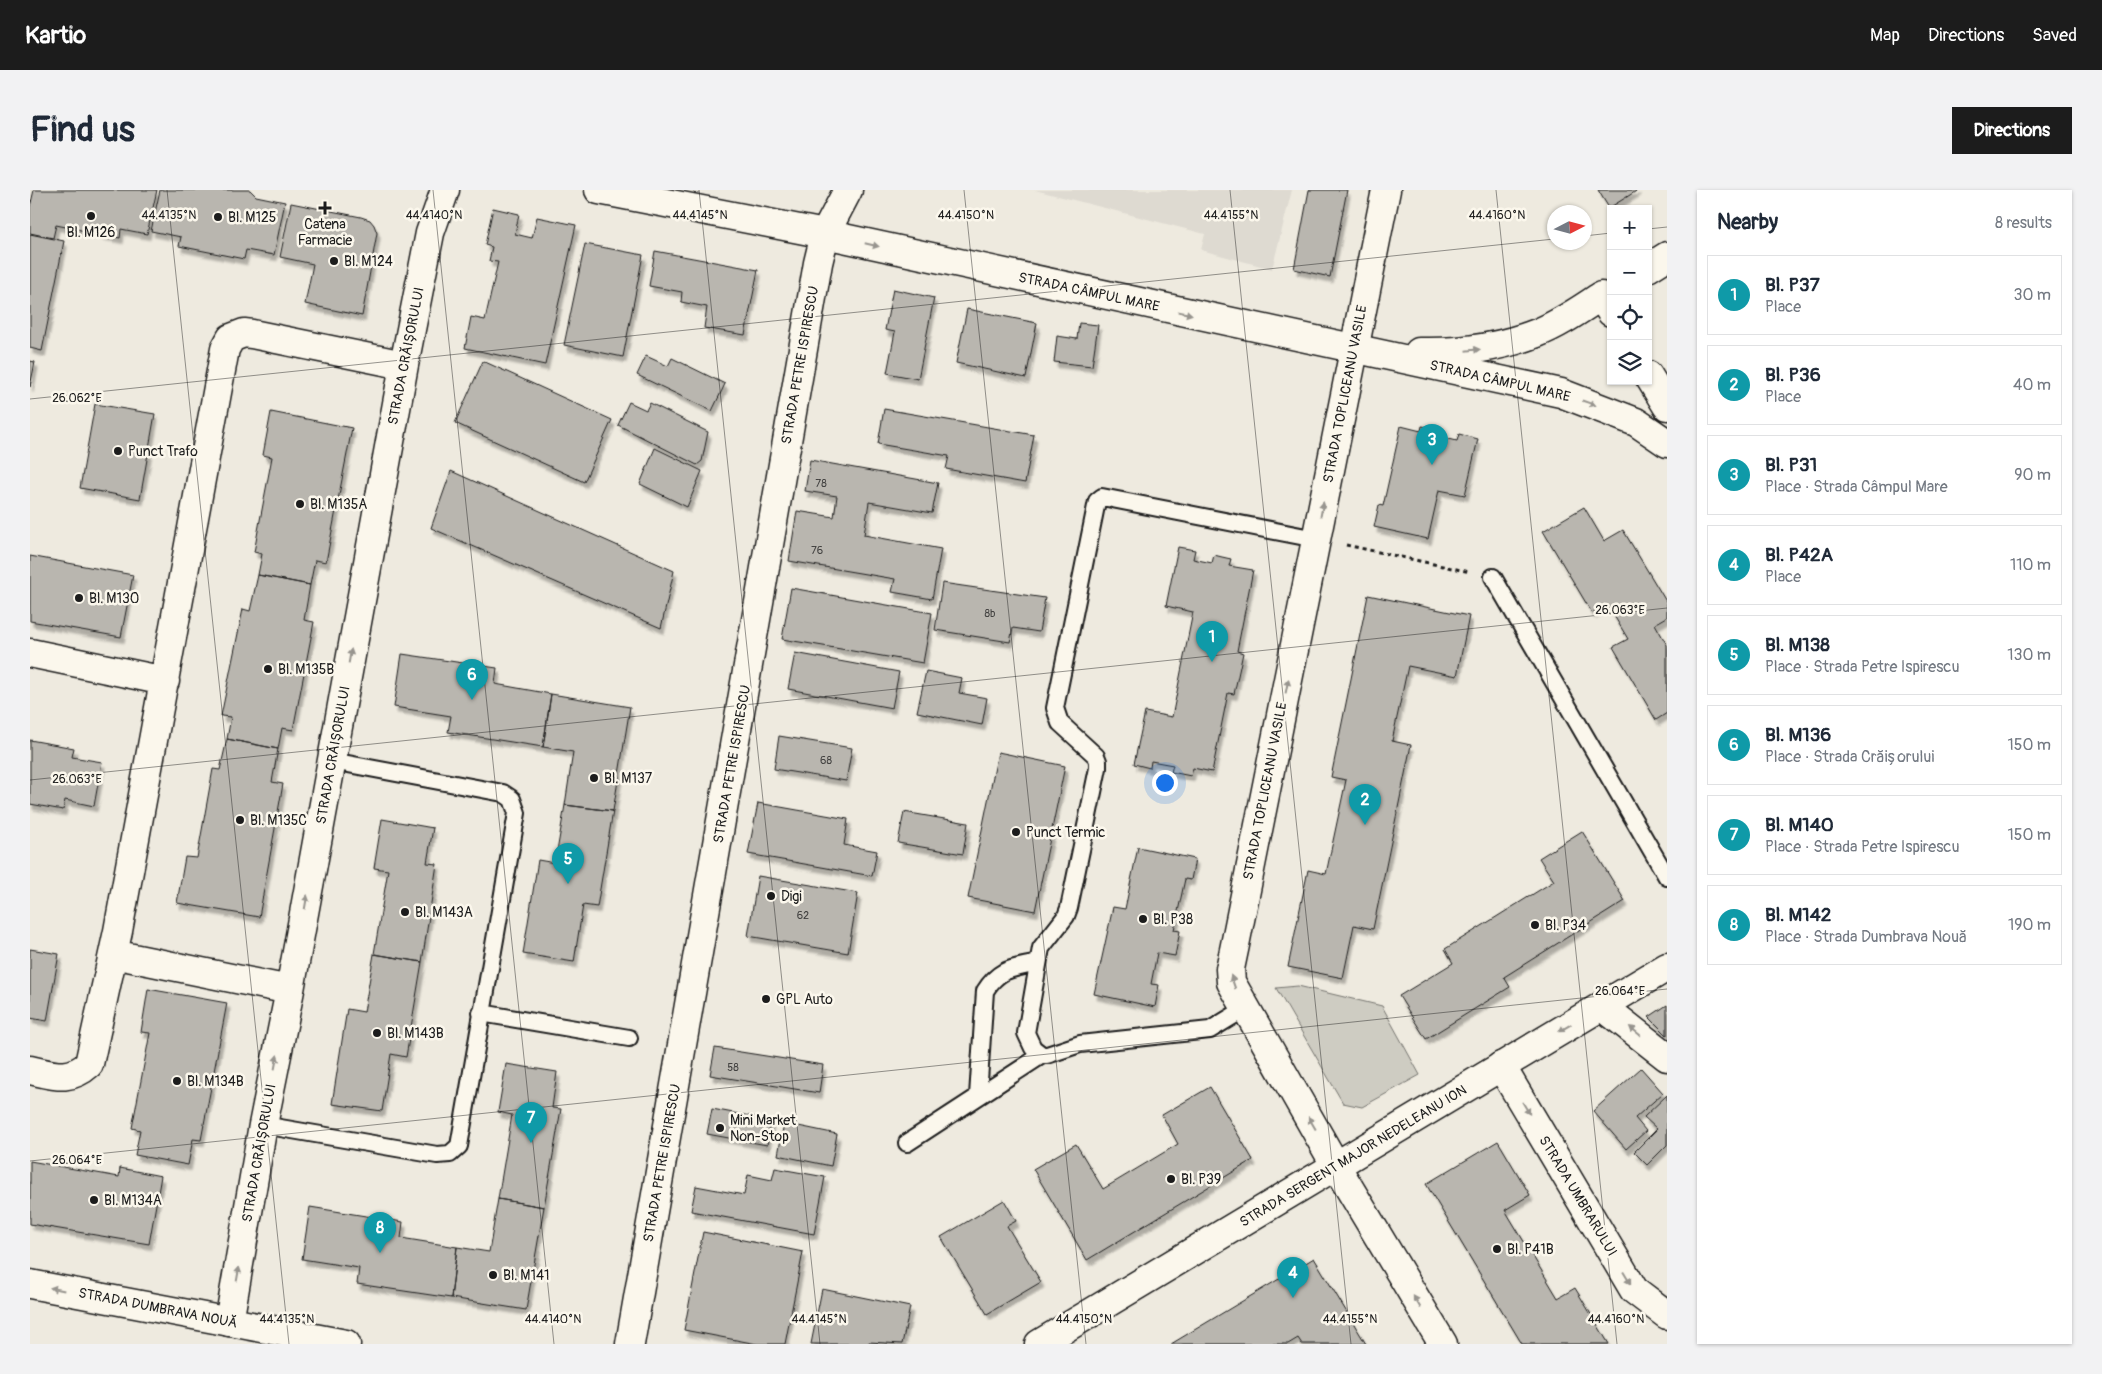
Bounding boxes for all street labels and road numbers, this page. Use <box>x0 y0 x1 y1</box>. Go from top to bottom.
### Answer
street label: STRADA CÂMPUL MARE <box>1017 269 1161 315</box>
street label: STRADA PETRE ISPIRESCU <box>778 285 822 445</box>
street label: STRADA CRĂIȘORULUI <box>383 286 428 426</box>
street label: STRADA TOPLICEANU VASILE <box>1319 304 1371 484</box>
street label: STRADA CÂMPUL MARE <box>1428 357 1572 405</box>
street label: STRADA CRĂIȘORULUI <box>311 684 354 825</box>
street label: STRADA PETRE ISPIRESCU <box>710 684 754 844</box>
street label: STRADA TOPLICEANU VASILE <box>1239 701 1291 881</box>
street label: STRADA SERGENT MAJOR NEDELEANU ION <box>1236 1081 1470 1231</box>
street label: STRADA CRĂIȘORULUI <box>237 1082 280 1223</box>
street label: STRADA PETRE ISPIRESCU <box>640 1083 684 1243</box>
street label: STRADA UMBRARULUI <box>1535 1133 1621 1259</box>
street label: STRADA DUMBRAVA NOUĂ <box>77 1283 239 1332</box>

